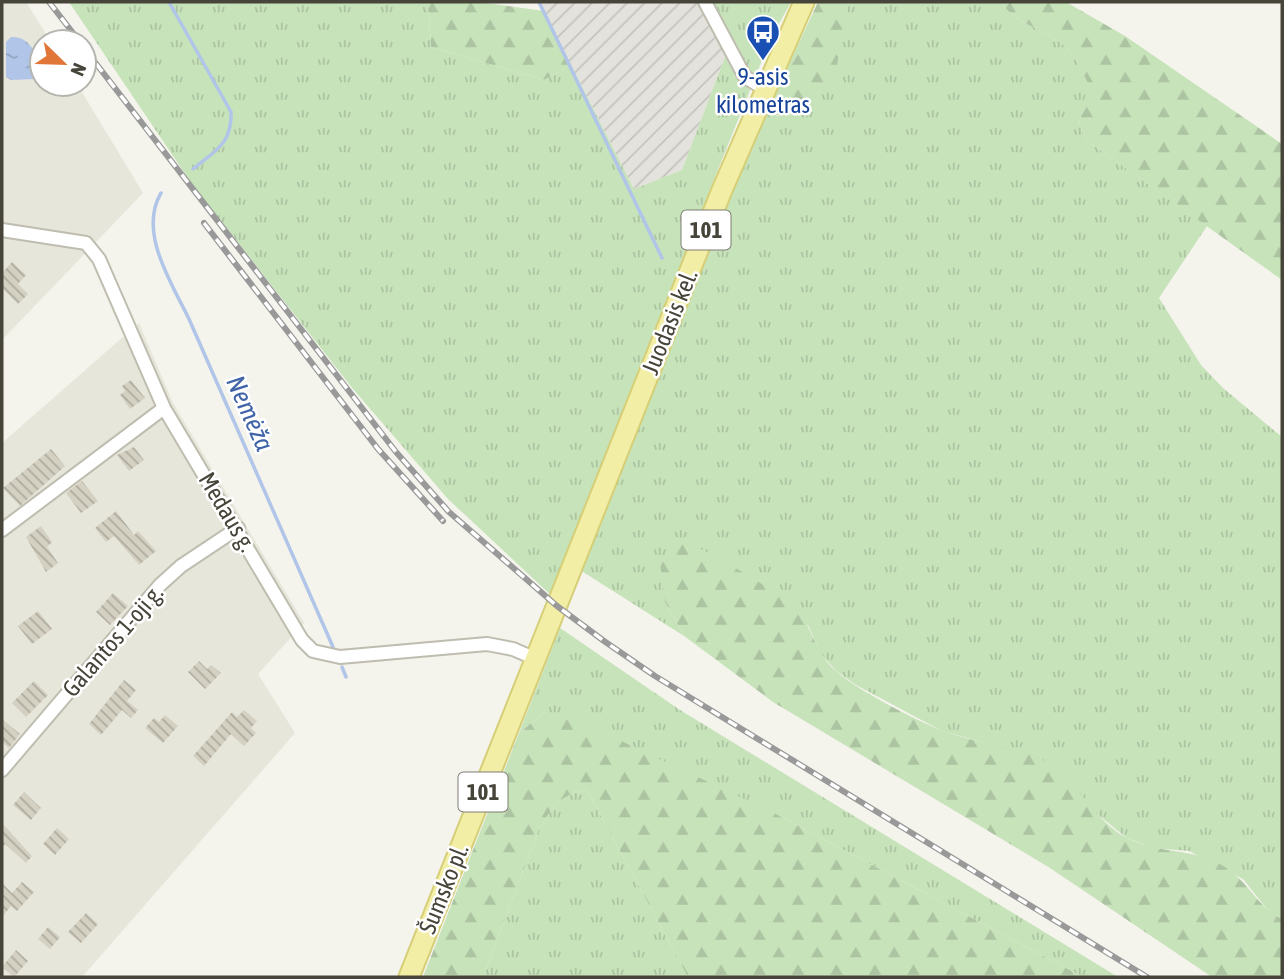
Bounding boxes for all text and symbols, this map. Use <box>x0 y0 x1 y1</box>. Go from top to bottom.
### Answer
bus stop icon: 9-asis kilometras <box>744 13 782 62</box>
north arrow <box>28 28 98 98</box>
text: N <box>66 60 91 79</box>
place label: 9-asis kilometras <box>716 63 810 118</box>
road number: 101 <box>682 210 730 249</box>
street label: Juodasis kel. <box>636 266 703 378</box>
water label: Nemėža <box>220 371 280 455</box>
street label: Medaus g. <box>193 467 261 556</box>
street label: Galantos 1-oji g. <box>57 579 168 702</box>
road number: 101 <box>458 772 508 812</box>
street label: Šumsko pl. <box>413 840 474 937</box>

